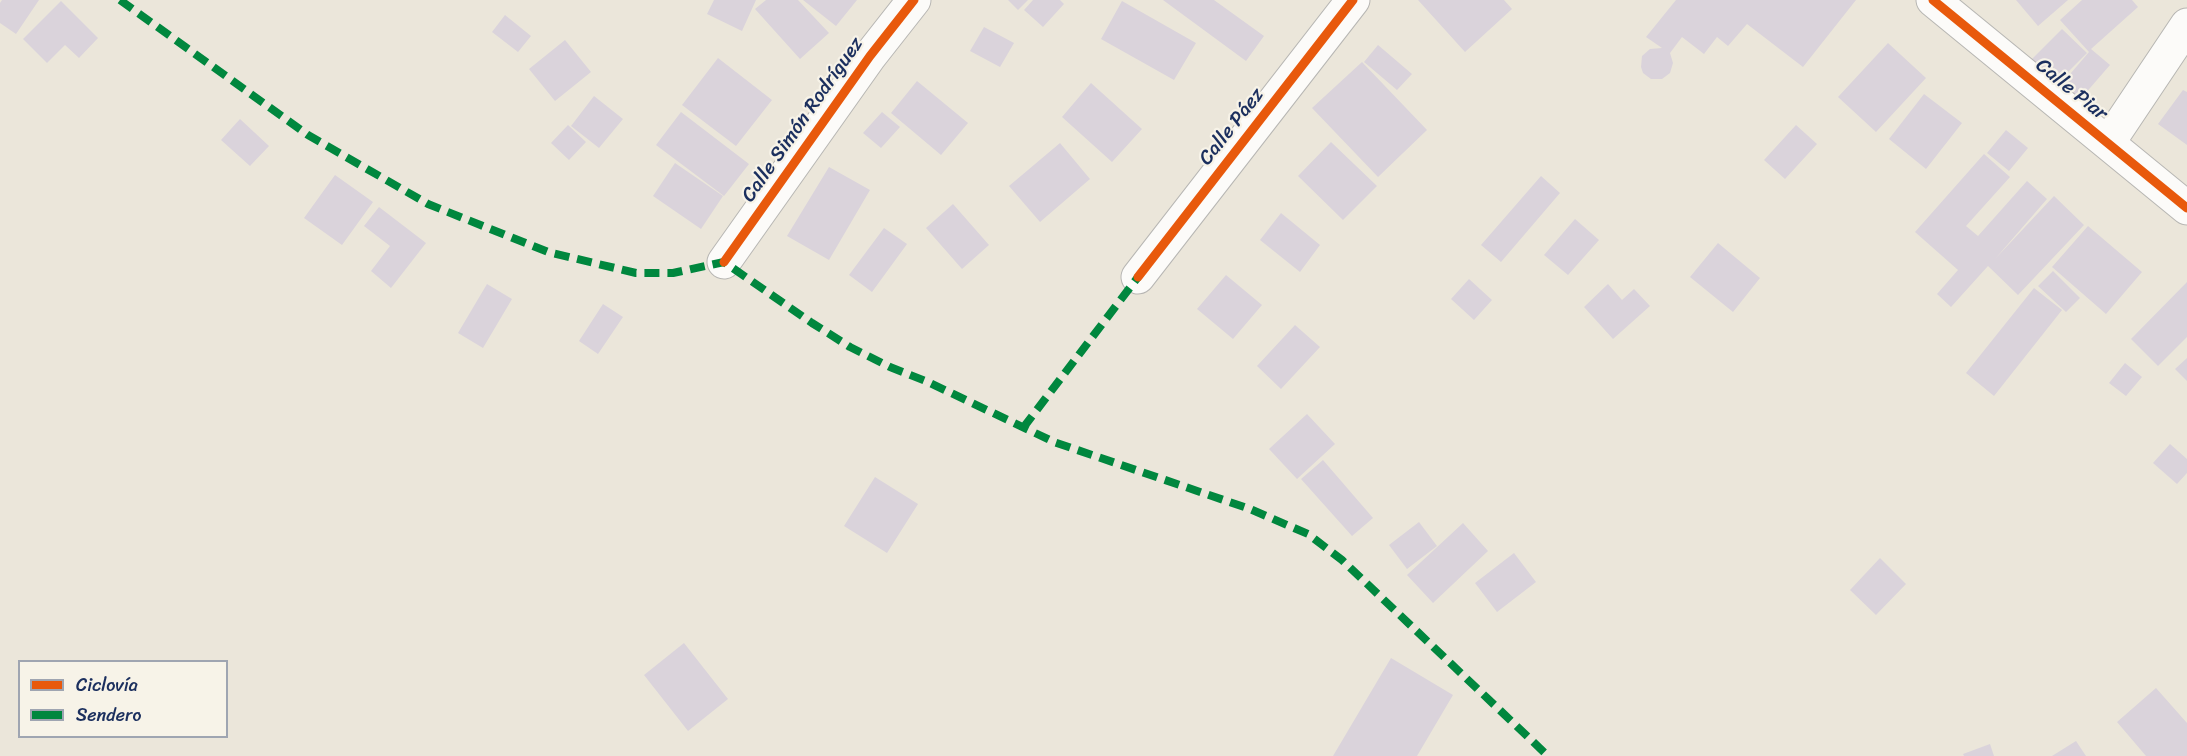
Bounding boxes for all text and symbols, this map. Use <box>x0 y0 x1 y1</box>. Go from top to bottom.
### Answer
street label: Calle Simón Rodríguez <box>737 33 869 207</box>
street label: Calle Piar <box>2030 54 2112 126</box>
street label: Calle Páez <box>1194 84 1270 170</box>
legend <box>18 660 228 738</box>
text: Ciclovía <box>76 669 138 701</box>
text: Sendero <box>76 699 141 731</box>

